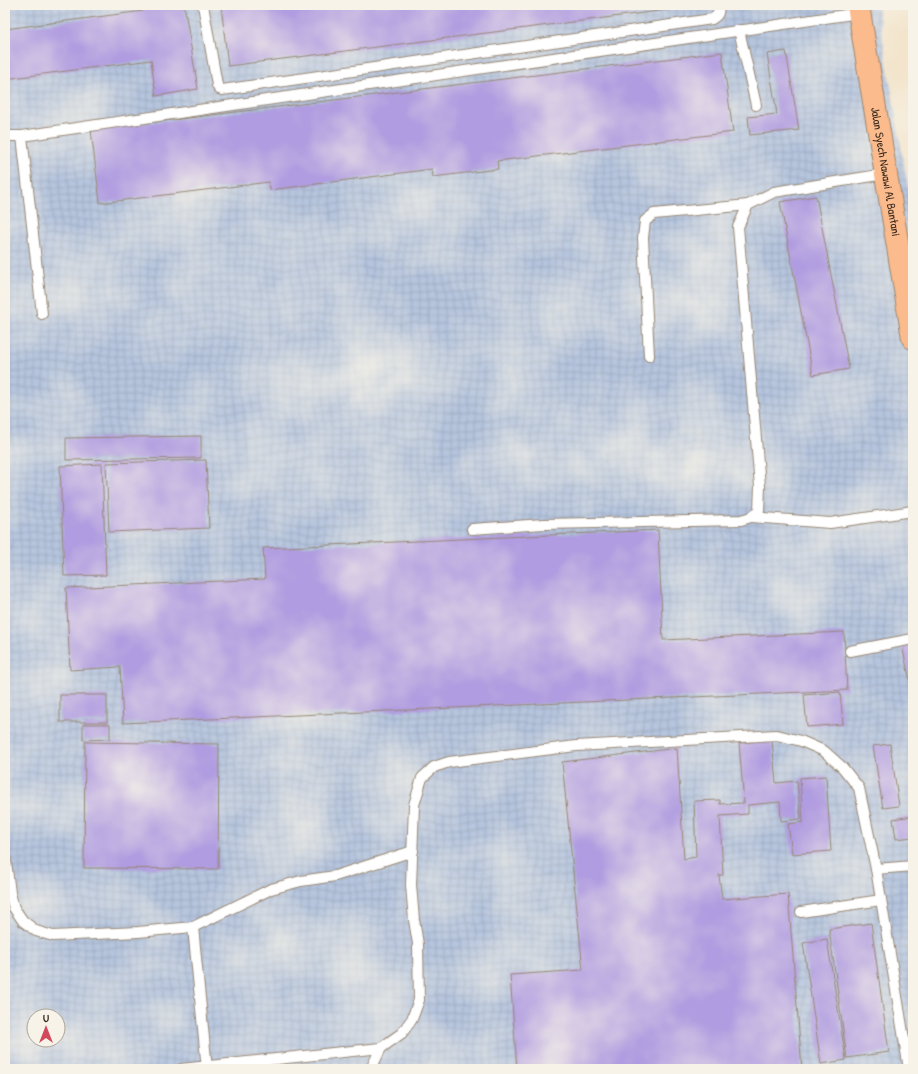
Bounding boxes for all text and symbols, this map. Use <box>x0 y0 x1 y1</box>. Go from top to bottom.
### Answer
street label: Jalan Syech Nawawi Al Bantani <box>867 106 905 237</box>
north arrow <box>26 1008 66 1048</box>
text: U <box>43 1011 49 1025</box>

